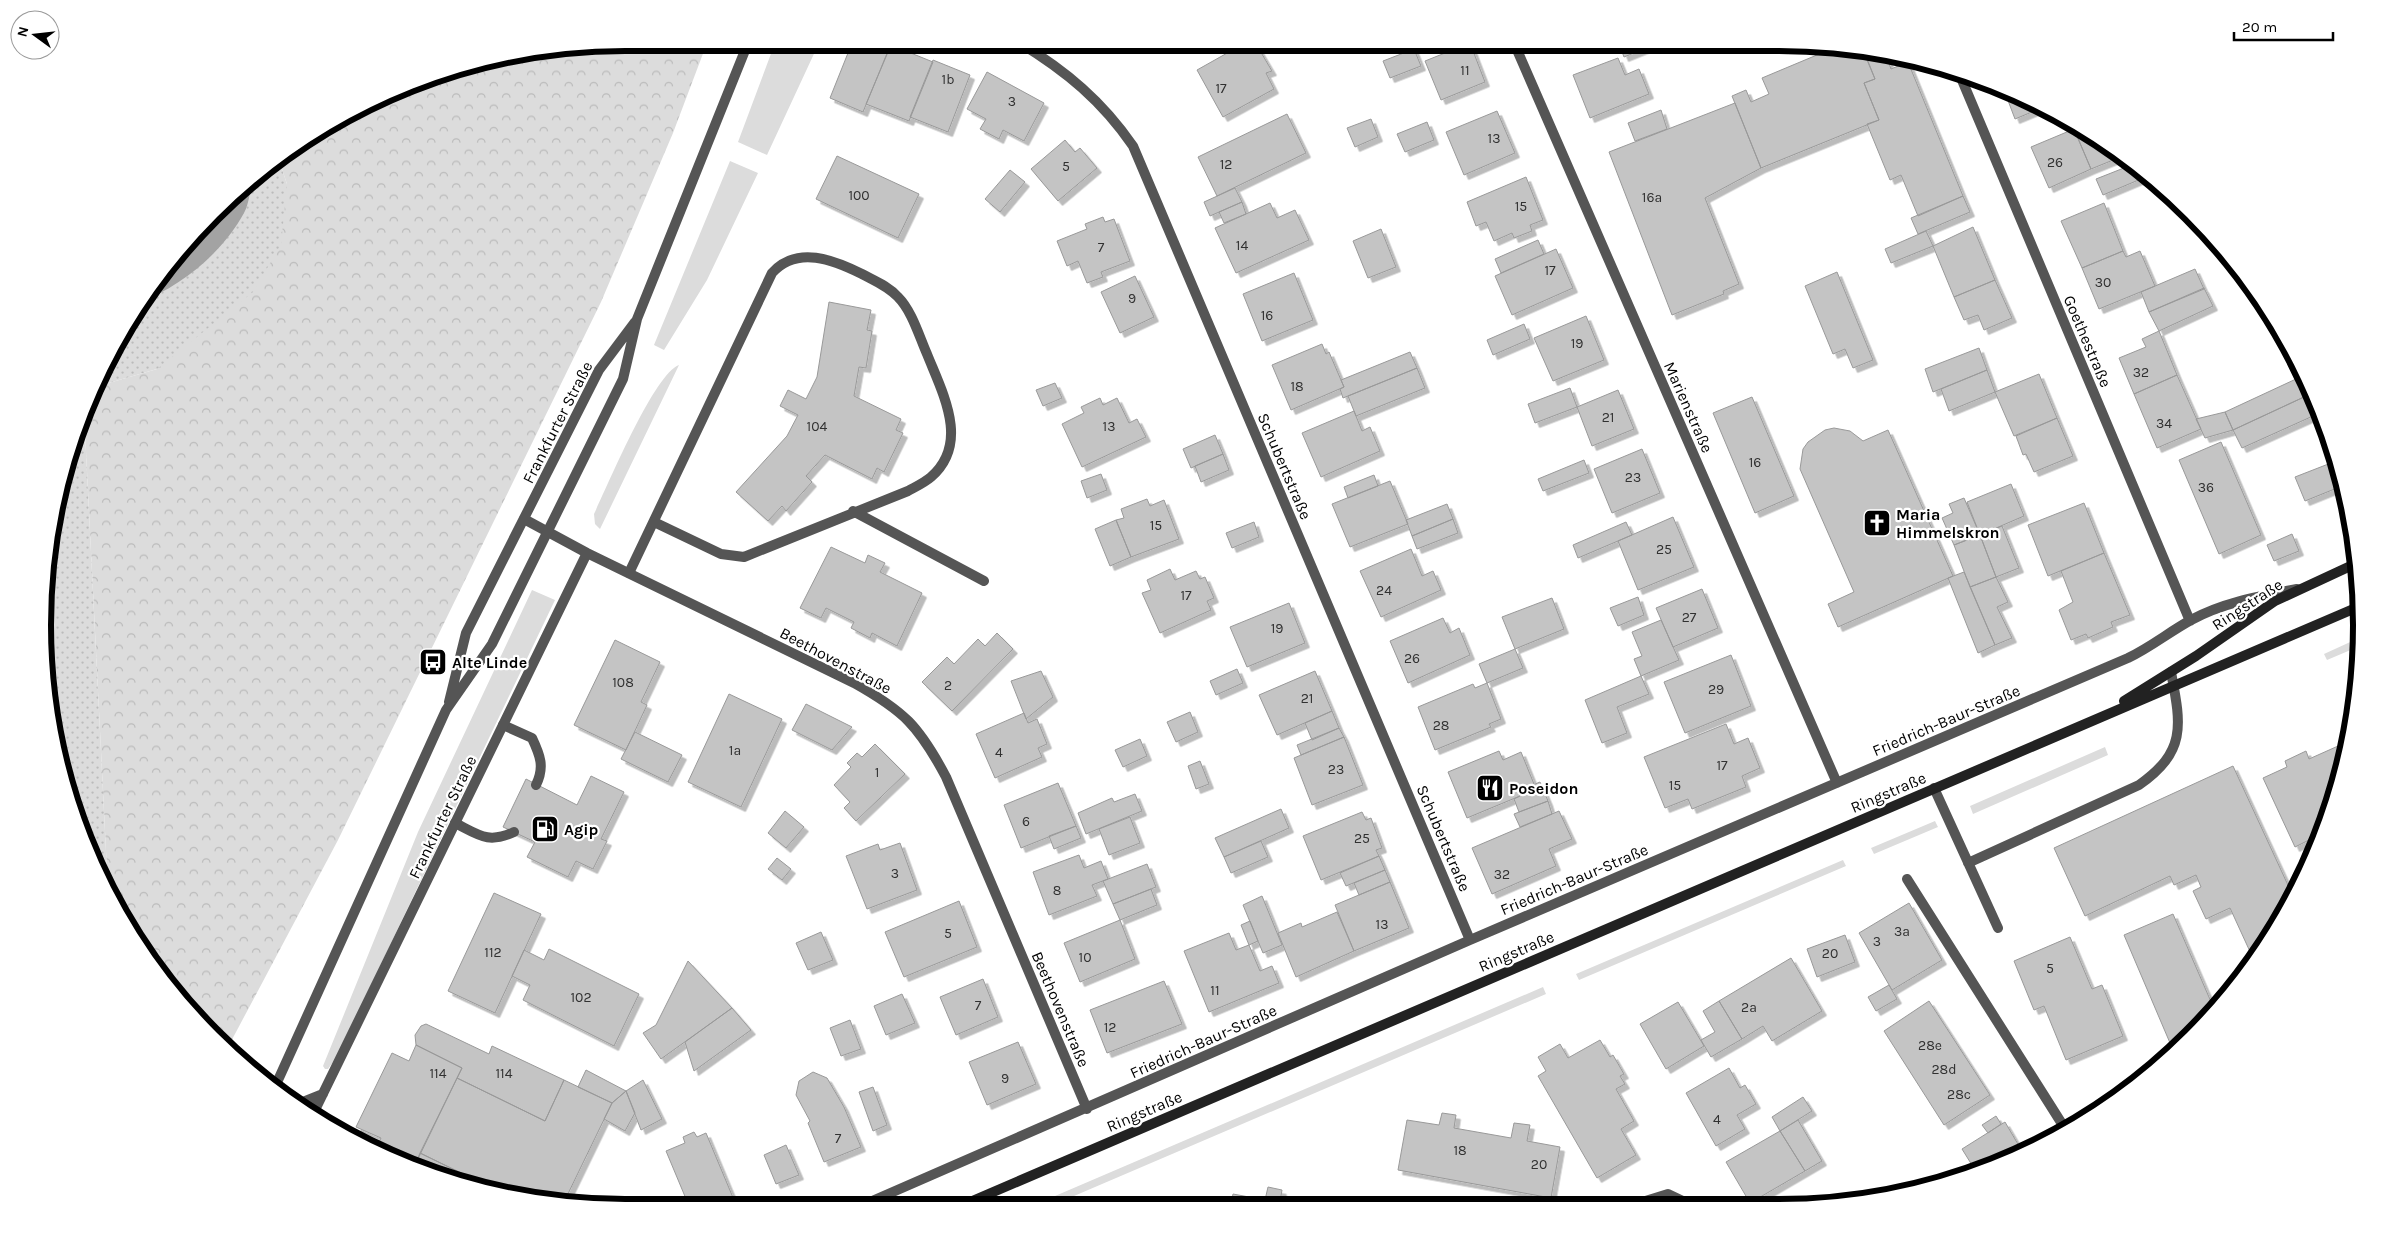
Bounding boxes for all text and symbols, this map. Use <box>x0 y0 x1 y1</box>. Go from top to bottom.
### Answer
north arrow <box>10 10 60 60</box>
scale bar <box>2234 10 2333 42</box>
text: 20 m <box>2242 18 2277 36</box>
text: N <box>13 25 32 39</box>
house number: 11 <box>1460 62 1470 79</box>
house number: 1b <box>942 71 954 88</box>
house number: 17 <box>1215 80 1227 97</box>
house number: 3 <box>1008 93 1016 110</box>
house number: 13 <box>1488 130 1500 147</box>
house number: 26 <box>2047 154 2063 171</box>
house number: 12 <box>1220 156 1232 173</box>
house number: 5 <box>1062 158 1070 175</box>
house number: 100 <box>848 187 870 204</box>
house number: 16a <box>1642 189 1662 206</box>
house number: 15 <box>1515 198 1527 215</box>
house number: 14 <box>1236 237 1248 254</box>
house number: 7 <box>1098 239 1105 256</box>
house number: 17 <box>1544 262 1556 279</box>
house number: 30 <box>2095 274 2111 291</box>
house number: 9 <box>1128 290 1136 307</box>
street label: Goethestraße <box>2060 292 2115 390</box>
house number: 16 <box>1261 307 1273 324</box>
house number: 19 <box>1571 335 1583 352</box>
street label: Frankfurter Straße <box>518 358 596 486</box>
street label: Marienstraße <box>1660 359 1717 456</box>
house number: 32 <box>2133 364 2149 381</box>
house number: 18 <box>1290 378 1304 395</box>
house number: 21 <box>1602 409 1614 426</box>
street label: Schubertstraße <box>1254 410 1316 522</box>
house number: 34 <box>2156 415 2172 432</box>
house number: 104 <box>807 418 828 435</box>
house number: 13 <box>1103 418 1115 435</box>
house number: 16 <box>1749 454 1761 471</box>
house number: 23 <box>1625 469 1641 486</box>
house number: 36 <box>2198 479 2214 496</box>
place label: Maria Himmelskron <box>1896 505 1999 542</box>
church icon: Maria Himmelskron <box>1862 508 1892 538</box>
house number: 15 <box>1150 517 1162 534</box>
house number: 25 <box>1656 541 1672 558</box>
street label: Ringstraße <box>2208 575 2286 634</box>
house number: 24 <box>1376 582 1392 599</box>
house number: 17 <box>1180 587 1192 604</box>
house number: 27 <box>1682 609 1697 626</box>
house number: 19 <box>1271 620 1283 637</box>
street label: Beethovenstraße <box>777 623 895 698</box>
bus stop icon: Alte Linde <box>418 647 448 677</box>
house number: 26 <box>1404 650 1420 667</box>
place label: Alte Linde <box>452 653 527 672</box>
house number: 108 <box>612 674 634 691</box>
house number: 2 <box>944 677 952 694</box>
house number: 29 <box>1708 681 1724 698</box>
street label: Friedrich-Baur-Straße <box>1869 681 2023 760</box>
house number: 21 <box>1301 690 1313 707</box>
house number: 28 <box>1433 717 1449 734</box>
house number: 1a <box>729 742 741 759</box>
house number: 4 <box>995 744 1003 761</box>
street label: Frankfurter Straße <box>404 753 480 882</box>
house number: 17 <box>1716 757 1728 774</box>
house number: 23 <box>1328 761 1344 778</box>
house number: 1 <box>875 764 879 781</box>
street label: Ringstraße <box>1848 768 1929 817</box>
restaurant icon: Poseidon <box>1475 773 1505 803</box>
house number: 15 <box>1669 777 1681 794</box>
place label: Poseidon <box>1509 779 1578 798</box>
street label: Schubertstraße <box>1413 782 1475 894</box>
house number: 6 <box>1022 813 1030 830</box>
fuel station icon: Agip <box>530 814 560 844</box>
place label: Agip <box>564 820 599 839</box>
house number: 25 <box>1354 830 1370 847</box>
street label: Friedrich-Baur-Straße <box>1497 840 1651 919</box>
house number: 3 <box>891 865 899 882</box>
house number: 32 <box>1494 866 1510 883</box>
house number: 8 <box>1053 882 1061 899</box>
house number: 13 <box>1376 916 1388 933</box>
house number: 3a <box>1894 923 1910 940</box>
house number: 5 <box>944 925 952 942</box>
street label: Ringstraße <box>1476 927 1557 976</box>
house number: 3 <box>1873 933 1881 950</box>
house number: 112 <box>484 944 502 961</box>
house number: 20 <box>1822 945 1838 962</box>
street label: Beethovenstraße <box>1028 949 1093 1070</box>
house number: 10 <box>1079 949 1091 966</box>
house number: 5 <box>2046 960 2054 977</box>
house number: 11 <box>1210 982 1220 999</box>
house number: 102 <box>570 989 592 1006</box>
house number: 7 <box>975 997 982 1014</box>
house number: 2a <box>1741 999 1757 1016</box>
street label: Friedrich-Baur-Straße <box>1127 1000 1280 1082</box>
house number: 12 <box>1104 1019 1116 1036</box>
house number: 28e <box>1918 1037 1942 1054</box>
house number: 28d <box>1931 1061 1957 1078</box>
house number: 114 <box>429 1065 447 1082</box>
house number: 114 <box>495 1065 513 1082</box>
house number: 9 <box>1001 1070 1009 1087</box>
house number: 28c <box>1947 1086 1971 1103</box>
street label: Ringstraße <box>1104 1087 1185 1136</box>
house number: 4 <box>1713 1111 1721 1128</box>
house number: 7 <box>835 1130 842 1147</box>
house number: 18 <box>1453 1142 1467 1159</box>
house number: 20 <box>1531 1156 1547 1173</box>

